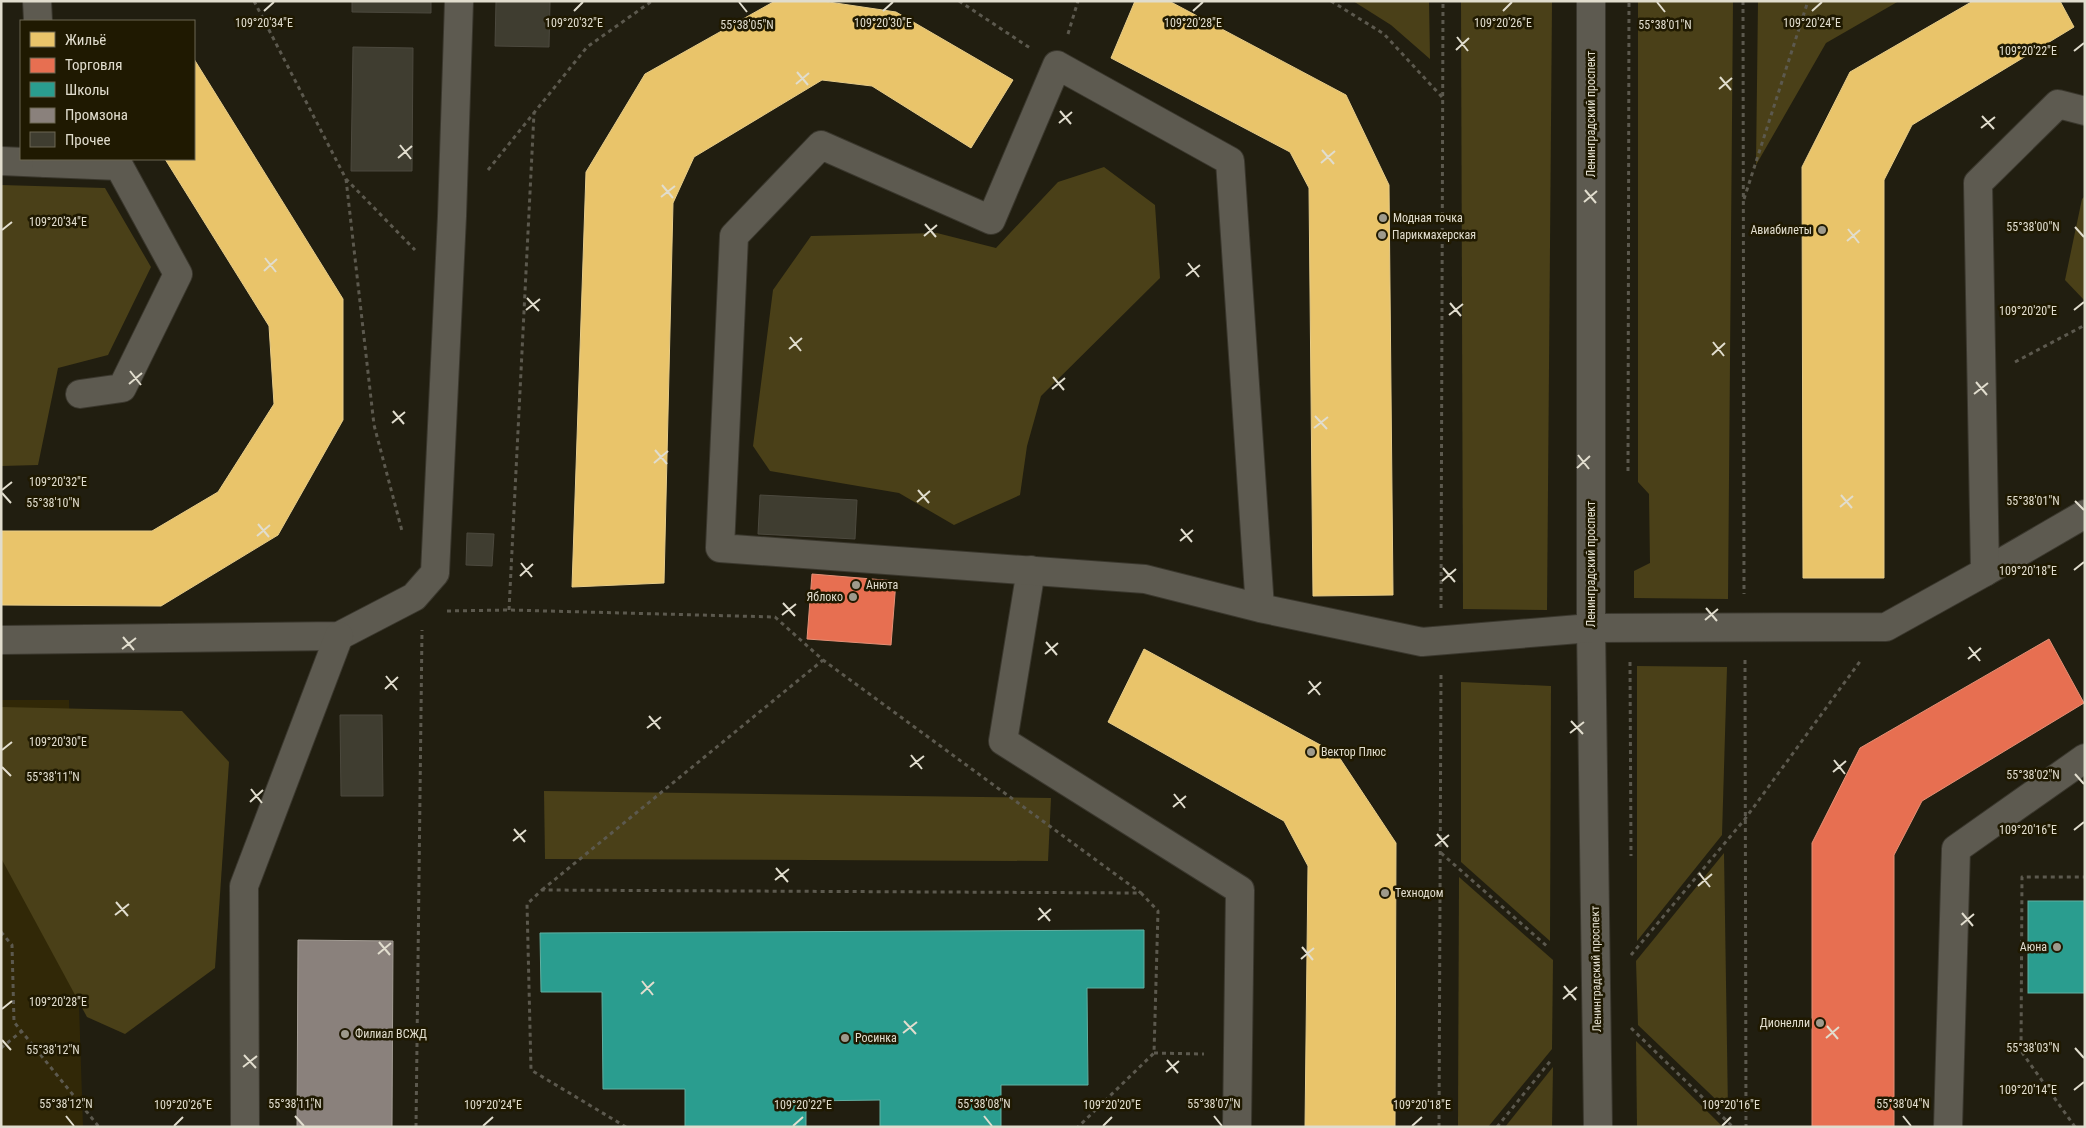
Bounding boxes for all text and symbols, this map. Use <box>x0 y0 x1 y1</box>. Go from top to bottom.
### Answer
text: 109°20'34"E <box>235 16 293 30</box>
text: 109°20'32"E <box>545 16 603 30</box>
text: 109°20'30"E <box>854 16 912 30</box>
text: 109°20'28"E <box>1164 16 1222 30</box>
text: 109°20'26"E <box>1474 16 1532 30</box>
text: 109°20'24"E <box>1783 16 1841 30</box>
text: 55°38'05"N <box>720 18 774 32</box>
text: 55°38'01"N <box>1638 18 1692 32</box>
legend <box>20 20 195 160</box>
text: Жильё <box>65 31 106 49</box>
text: 109°20'22"E <box>1999 44 2057 58</box>
street label: Ленинградский проспект <box>1584 51 1598 177</box>
text: Торговля <box>65 56 122 74</box>
text: Школы <box>65 81 110 99</box>
text: Промзона <box>65 106 128 124</box>
text: Прочее <box>65 131 111 149</box>
place label: Модная точка <box>1393 211 1463 225</box>
marker: Модная точка <box>1377 212 1389 224</box>
text: 109°20'34"E <box>29 215 87 229</box>
text: 55°38'00"N <box>2006 220 2060 234</box>
place label: Авиабилеты <box>1750 223 1812 237</box>
marker: Авиабилеты <box>1816 224 1828 236</box>
place label: Парикмахерская <box>1392 228 1476 242</box>
marker: Парикмахерская <box>1376 229 1388 241</box>
text: 109°20'20"E <box>1999 304 2057 318</box>
text: 109°20'32"E <box>29 475 87 489</box>
text: 55°38'01"N <box>2006 494 2060 508</box>
text: 55°38'10"N <box>26 496 80 510</box>
street label: Ленинградский проспект <box>1584 501 1598 627</box>
text: 109°20'18"E <box>1999 564 2057 578</box>
place label: Анюта <box>866 578 899 592</box>
marker: Анюта <box>850 579 862 591</box>
place label: Яблоко <box>807 590 843 604</box>
marker: Яблоко <box>847 591 859 603</box>
text: 109°20'30"E <box>29 735 87 749</box>
place label: Вектор Плюс <box>1321 745 1387 759</box>
marker: Вектор Плюс <box>1305 746 1317 758</box>
text: 55°38'02"N <box>2006 768 2060 782</box>
text: 55°38'11"N <box>26 770 80 784</box>
text: 109°20'16"E <box>1999 823 2057 837</box>
place label: Технодом <box>1395 886 1443 900</box>
marker: Технодом <box>1379 887 1391 899</box>
street label: Ленинградский проспект <box>1588 906 1604 1032</box>
place label: Аюна <box>2020 940 2047 954</box>
marker: Аюна <box>2051 941 2063 953</box>
text: 109°20'28"E <box>29 995 87 1009</box>
place label: Дионелли <box>1760 1016 1810 1030</box>
marker: Дионелли <box>1814 1017 1826 1029</box>
place label: Филиал ВСЖД <box>355 1027 427 1041</box>
marker: Филиал ВСЖД <box>339 1028 351 1040</box>
place label: Росинка <box>855 1031 897 1045</box>
marker: Росинка <box>839 1032 851 1044</box>
text: 55°38'03"N <box>2006 1041 2060 1055</box>
text: 55°38'12"N <box>26 1043 80 1057</box>
text: 109°20'14"E <box>1999 1083 2057 1097</box>
text: 55°38'12"N <box>39 1097 93 1111</box>
text: 55°38'11"N <box>268 1097 322 1111</box>
text: 55°38'08"N <box>957 1097 1011 1111</box>
text: 55°38'07"N <box>1187 1097 1241 1111</box>
text: 55°38'04"N <box>1876 1097 1930 1111</box>
text: 109°20'26"E <box>154 1098 212 1112</box>
text: 109°20'24"E <box>464 1098 522 1112</box>
text: 109°20'22"E <box>774 1098 832 1112</box>
text: 109°20'20"E <box>1083 1098 1141 1112</box>
text: 109°20'18"E <box>1393 1098 1451 1112</box>
text: 109°20'16"E <box>1702 1098 1760 1112</box>

